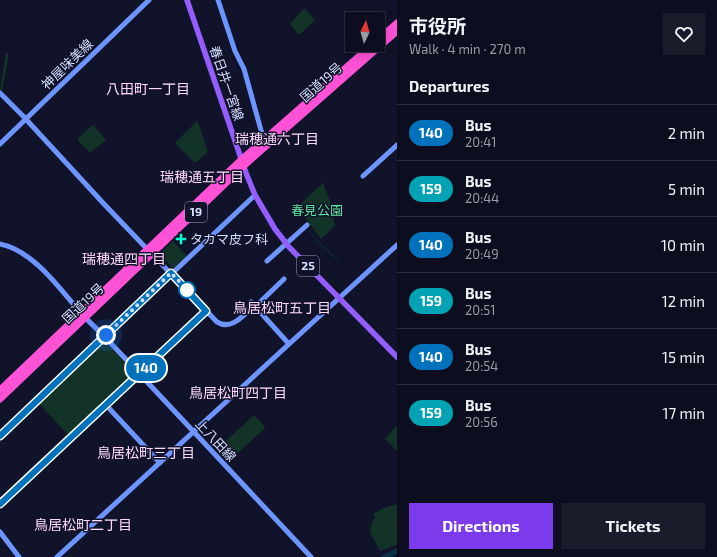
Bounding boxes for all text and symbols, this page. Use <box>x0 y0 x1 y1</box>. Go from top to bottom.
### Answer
north arrow <box>345 12 385 52</box>
map controls <box>345 12 385 52</box>
button: heart <box>663 13 705 55</box>
text: 市役所 <box>409 14 466 37</box>
street label: 神屋味美線 <box>38 36 96 92</box>
text: Walk · 4 min · 270 m <box>409 41 526 57</box>
street label: 春日井一宮線 <box>207 44 247 122</box>
street label: 国道19号 <box>296 59 346 105</box>
text: Departures <box>409 77 489 95</box>
district label: 八田町一丁目 <box>106 80 190 97</box>
text: Bus <box>465 116 491 134</box>
text: 140 <box>419 124 443 141</box>
text: 2 min <box>668 124 705 142</box>
district label: 瑞穂通六丁目 <box>235 130 319 147</box>
text: 20:41 <box>465 134 496 150</box>
district label: 瑞穂通五丁目 <box>160 168 244 185</box>
text: Bus <box>465 172 491 190</box>
text: 159 <box>420 180 442 197</box>
text: 5 min <box>668 180 705 198</box>
text: 20:44 <box>465 190 499 206</box>
road number: 19 <box>185 202 207 222</box>
park label: 春見公園 <box>291 202 343 218</box>
text: Bus <box>465 228 491 246</box>
place label: タカマ皮フ科 <box>190 231 268 247</box>
marker: タカマ皮フ科 <box>175 233 187 245</box>
text: 140 <box>419 236 443 253</box>
text: 10 min <box>661 236 705 254</box>
text: 20:49 <box>465 246 499 262</box>
district label: 瑞穂通四丁目 <box>82 250 166 267</box>
road number: 25 <box>297 256 319 276</box>
street label: 国道19号 <box>59 280 107 326</box>
unlabelled marker <box>178 281 196 299</box>
text: Bus <box>465 284 491 302</box>
text: 159 <box>420 292 442 309</box>
text: 12 min <box>662 292 705 310</box>
district label: 鳥居松町五丁目 <box>233 299 331 316</box>
text: 20:51 <box>465 302 495 318</box>
your location <box>96 325 116 345</box>
text: Bus <box>465 340 491 358</box>
text: 140 <box>419 348 443 365</box>
text: 15 min <box>662 348 705 366</box>
line badge: 140 <box>123 355 169 381</box>
text: 20:54 <box>465 358 498 374</box>
text: 140 <box>134 359 158 376</box>
district label: 鳥居松町四丁目 <box>189 384 287 401</box>
text: Bus <box>465 396 491 414</box>
text: 159 <box>420 404 442 421</box>
text: 17 min <box>662 404 705 422</box>
text: 20:56 <box>465 414 498 430</box>
street label: 上八田線 <box>192 416 240 464</box>
district label: 鳥居松町三丁目 <box>97 444 195 461</box>
button: Directions <box>409 503 553 549</box>
button: Tickets <box>561 503 705 549</box>
district label: 鳥居松町二丁目 <box>34 516 132 533</box>

